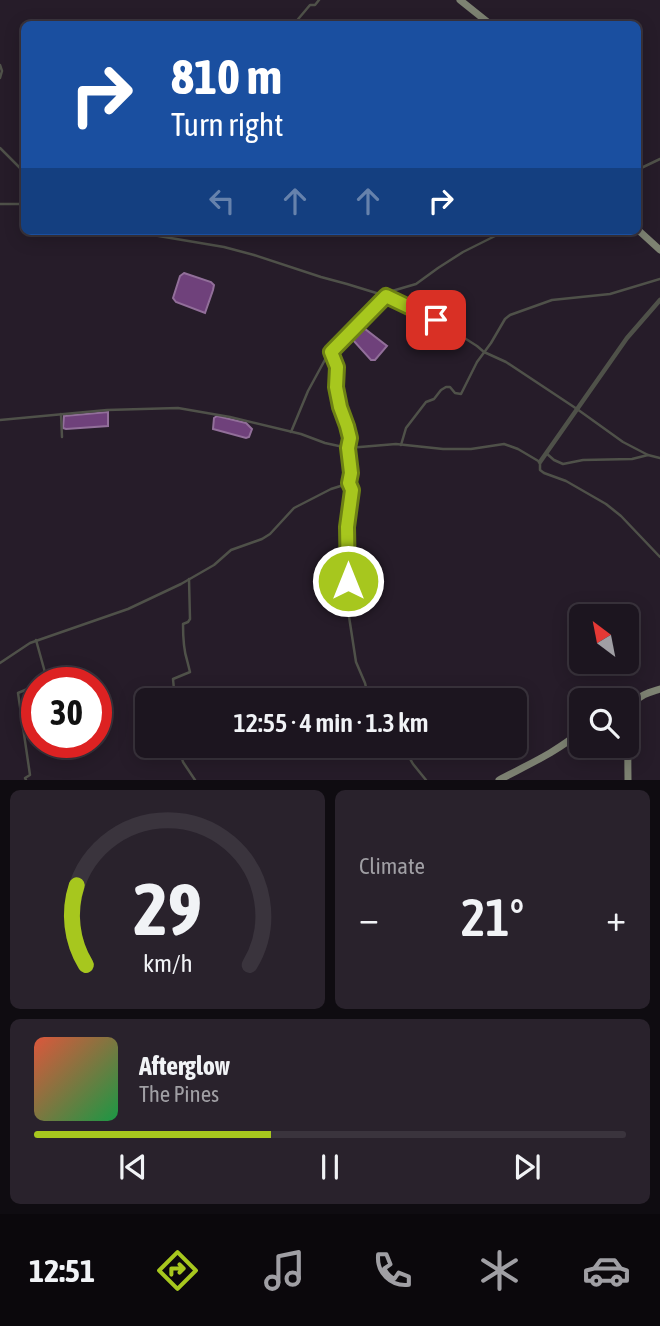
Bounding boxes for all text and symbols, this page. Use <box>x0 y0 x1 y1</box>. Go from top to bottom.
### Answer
text: 810 m <box>171 48 282 104</box>
icon: right <box>56 49 147 140</box>
text: Turn right <box>171 106 284 143</box>
icon: left <box>203 182 241 220</box>
icon: ahead <box>276 182 314 220</box>
icon: ahead <box>349 182 387 220</box>
icon: right <box>422 182 460 220</box>
pin <box>406 290 466 350</box>
icon: arrive <box>417 301 455 339</box>
position arrow <box>311 544 385 618</box>
north arrow <box>569 604 639 674</box>
map controls <box>569 604 639 758</box>
speed limit sign: 30 <box>21 667 112 758</box>
button: search <box>569 688 639 758</box>
text: 12:55 · 4 min · 1.3 km <box>234 708 428 738</box>
text: Climate <box>359 853 425 879</box>
text: 29 <box>133 868 202 951</box>
text: 21° <box>461 887 524 947</box>
text: − <box>359 896 379 939</box>
text: + <box>606 896 626 939</box>
text: km/h <box>143 949 192 977</box>
text: Afterglow <box>139 1051 230 1081</box>
text: The Pines <box>139 1081 219 1107</box>
icon: previous <box>114 1148 152 1186</box>
icon: pause <box>311 1148 349 1186</box>
icon: next <box>508 1148 546 1186</box>
icon: directions <box>153 1246 202 1295</box>
icon: music <box>260 1246 309 1295</box>
icon: phone <box>368 1246 417 1295</box>
icon: climate <box>475 1246 524 1295</box>
icon: car <box>582 1246 631 1295</box>
text: 12:51 <box>29 1252 95 1289</box>

